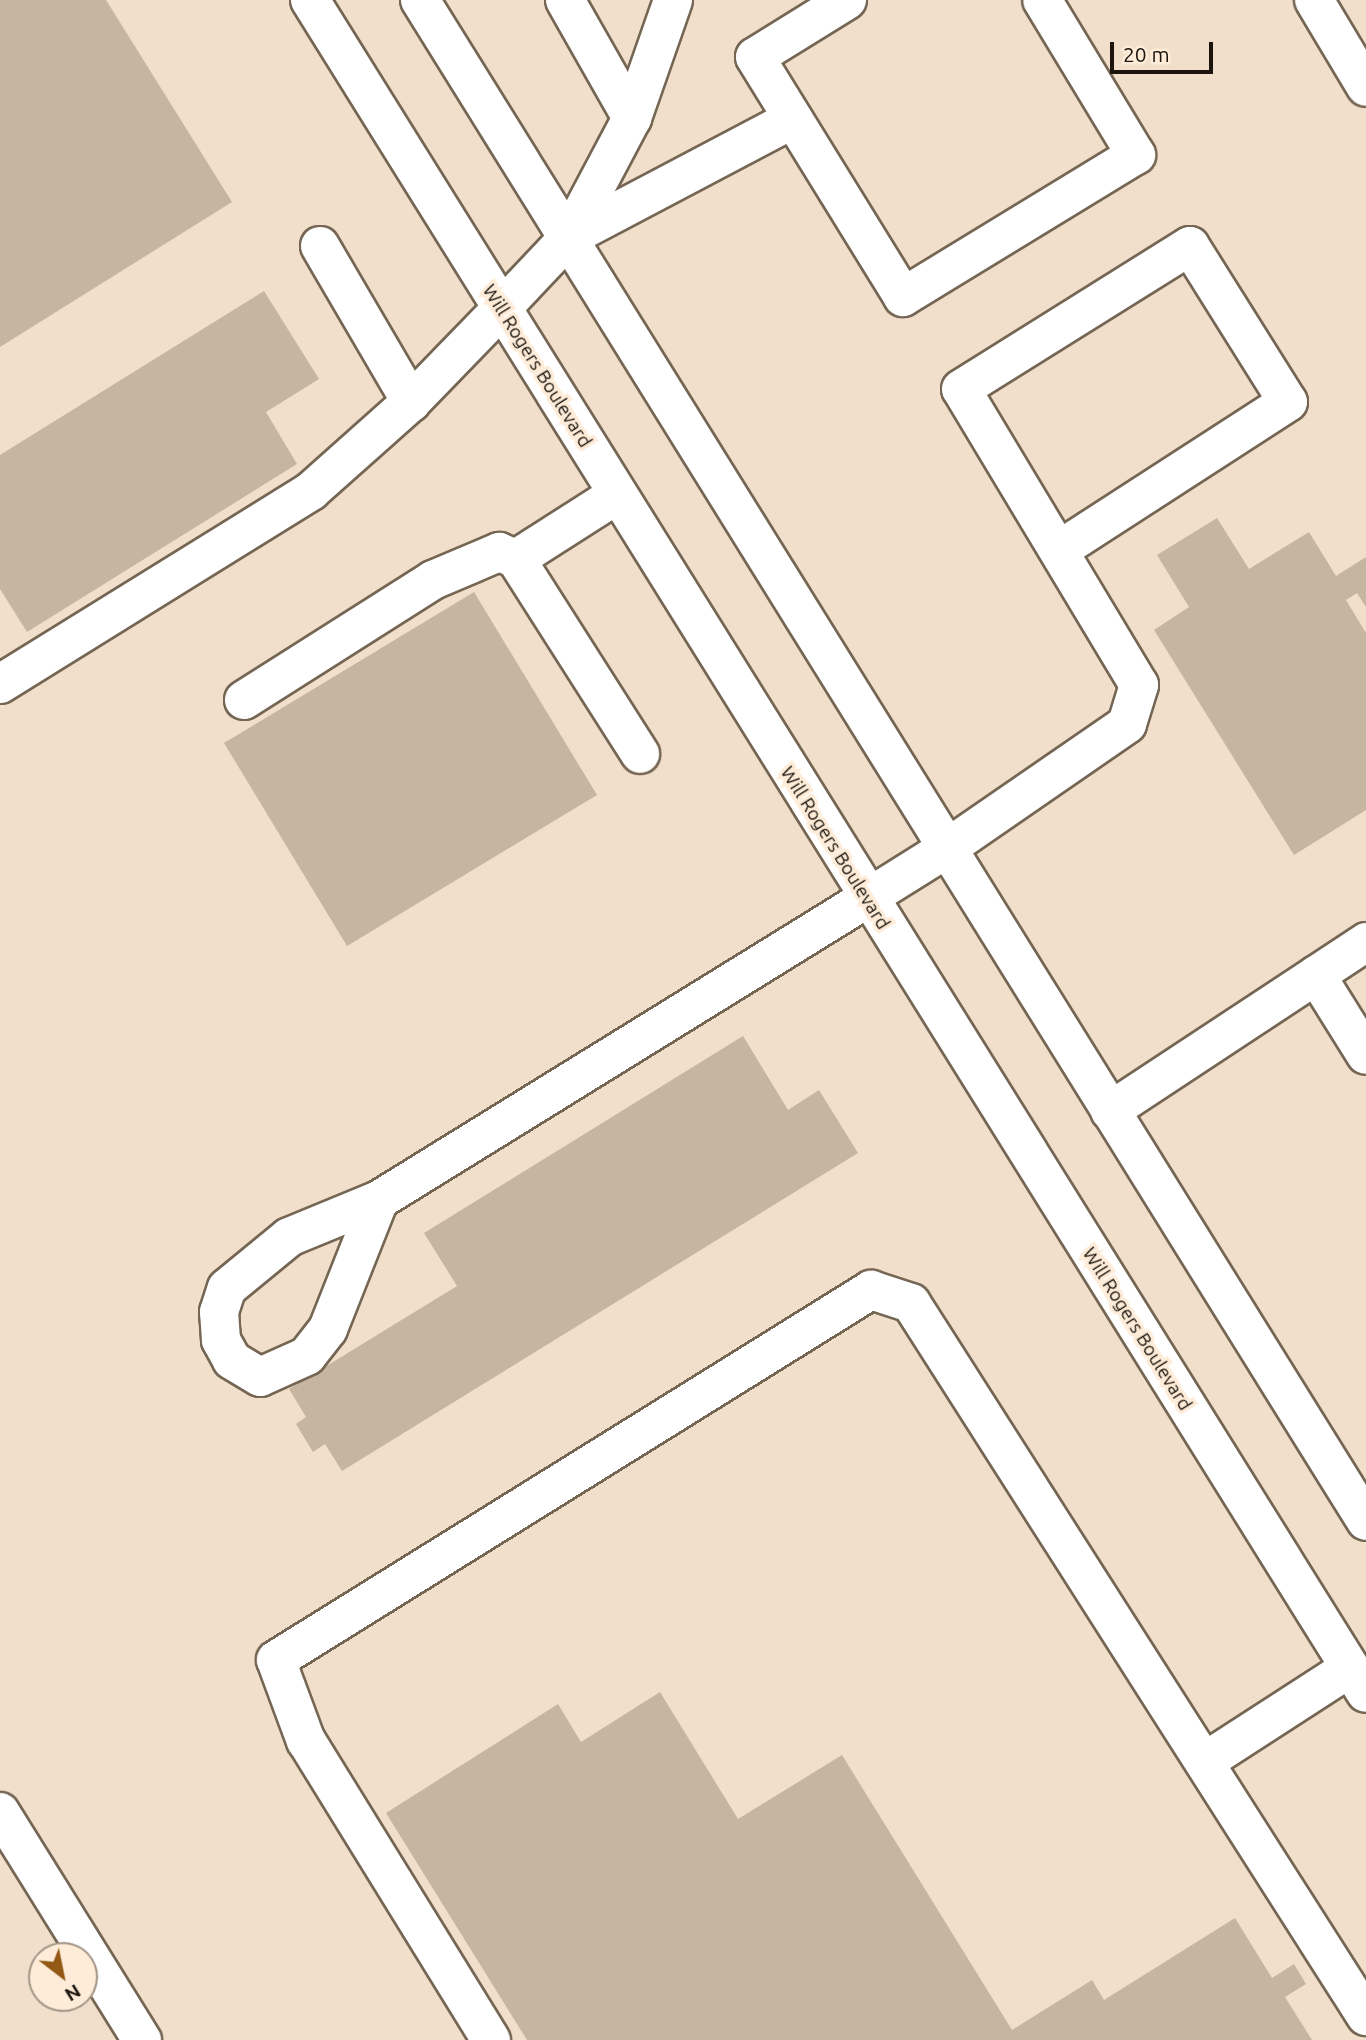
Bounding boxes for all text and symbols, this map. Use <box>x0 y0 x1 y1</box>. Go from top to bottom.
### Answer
scale bar <box>1114 28 1217 72</box>
text: 20 m <box>1123 42 1170 66</box>
street label: Will Rogers Boulevard <box>478 280 596 452</box>
street label: Will Rogers Boulevard <box>776 762 894 934</box>
street label: Will Rogers Boulevard <box>1078 1243 1196 1415</box>
north arrow <box>28 1942 98 2012</box>
text: N <box>61 1980 85 2006</box>

